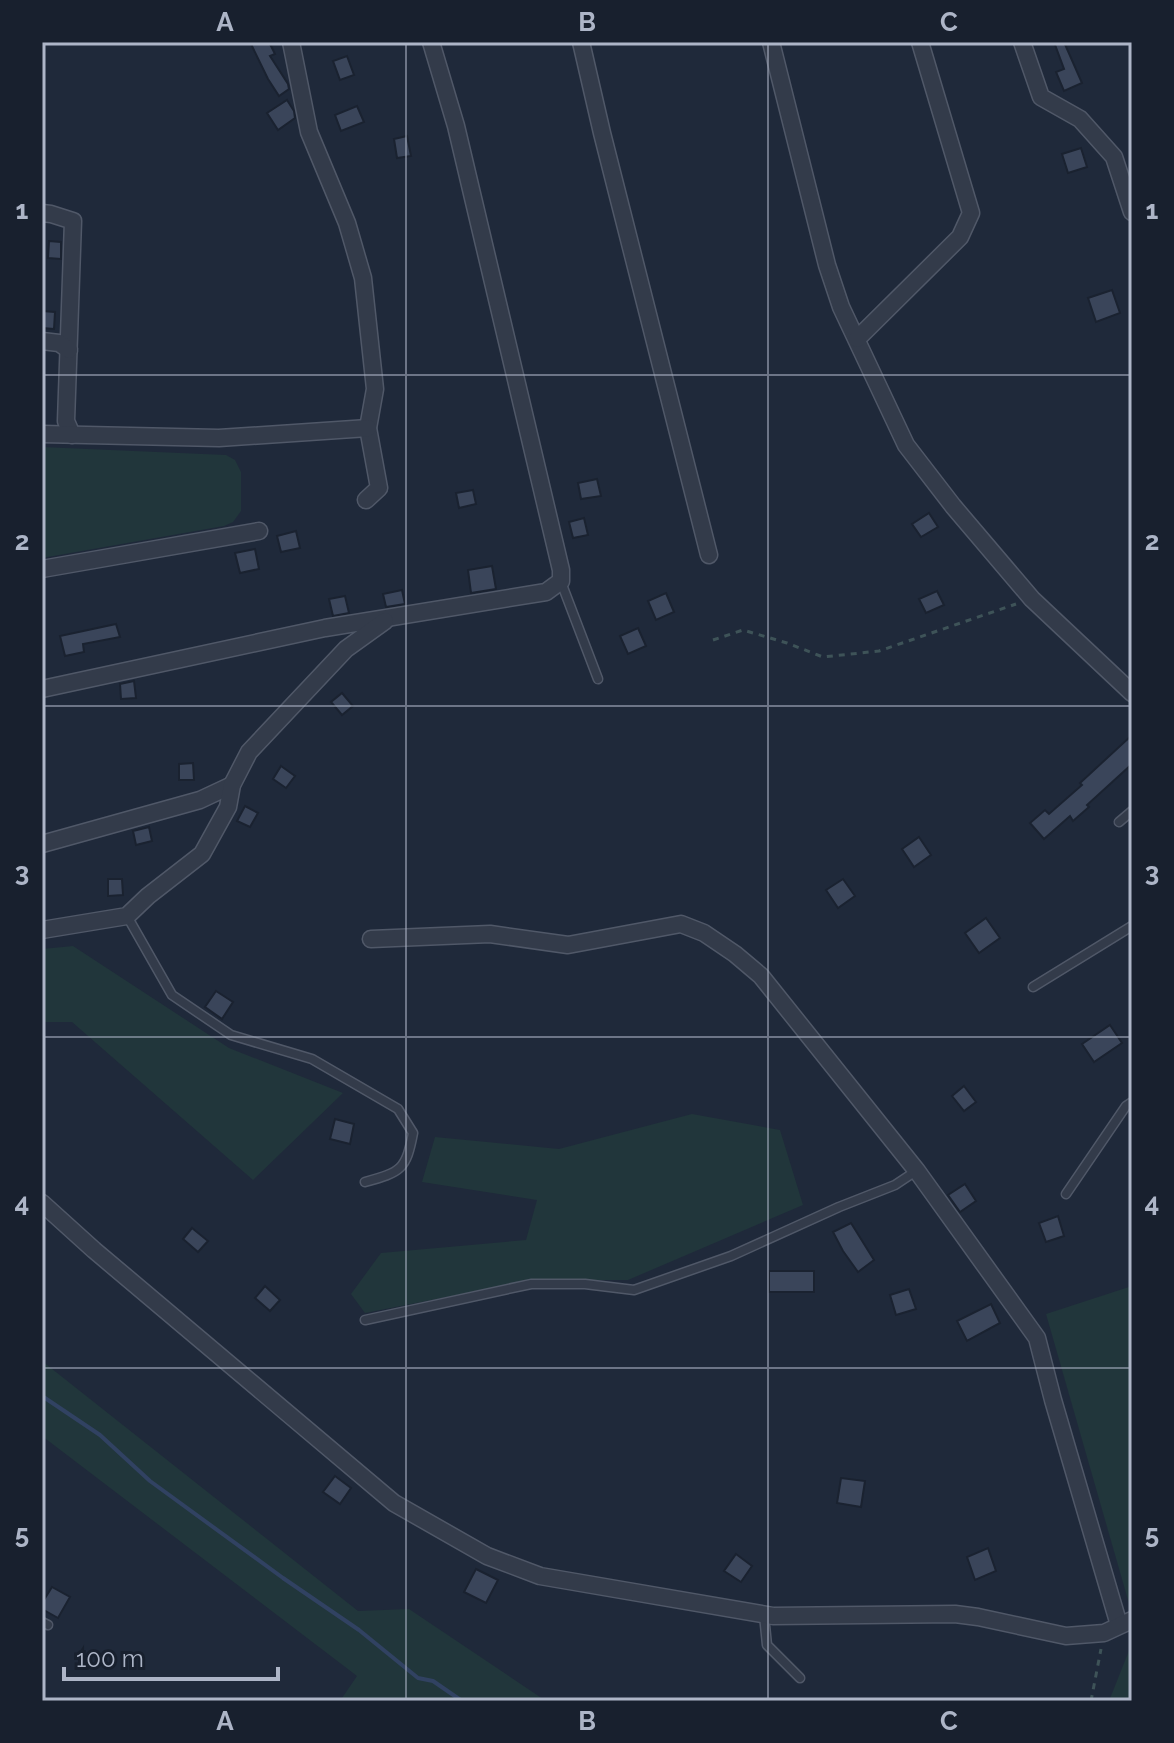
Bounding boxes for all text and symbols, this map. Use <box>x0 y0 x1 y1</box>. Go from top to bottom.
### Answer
text: A <box>216 7 234 37</box>
text: B <box>578 7 596 37</box>
text: C <box>940 7 958 37</box>
text: 1 <box>16 195 29 225</box>
text: 1 <box>1146 195 1159 225</box>
text: 2 <box>15 526 29 556</box>
text: 2 <box>1145 526 1159 556</box>
text: 3 <box>15 857 29 887</box>
text: 3 <box>1145 857 1159 887</box>
text: 4 <box>15 1188 29 1218</box>
text: 4 <box>1145 1188 1159 1218</box>
text: 5 <box>15 1519 29 1549</box>
text: 5 <box>1145 1519 1159 1549</box>
scale bar <box>64 1631 278 1681</box>
text: 100 m <box>76 1644 144 1673</box>
text: A <box>216 1706 234 1736</box>
text: B <box>578 1706 596 1736</box>
text: C <box>940 1706 958 1736</box>

